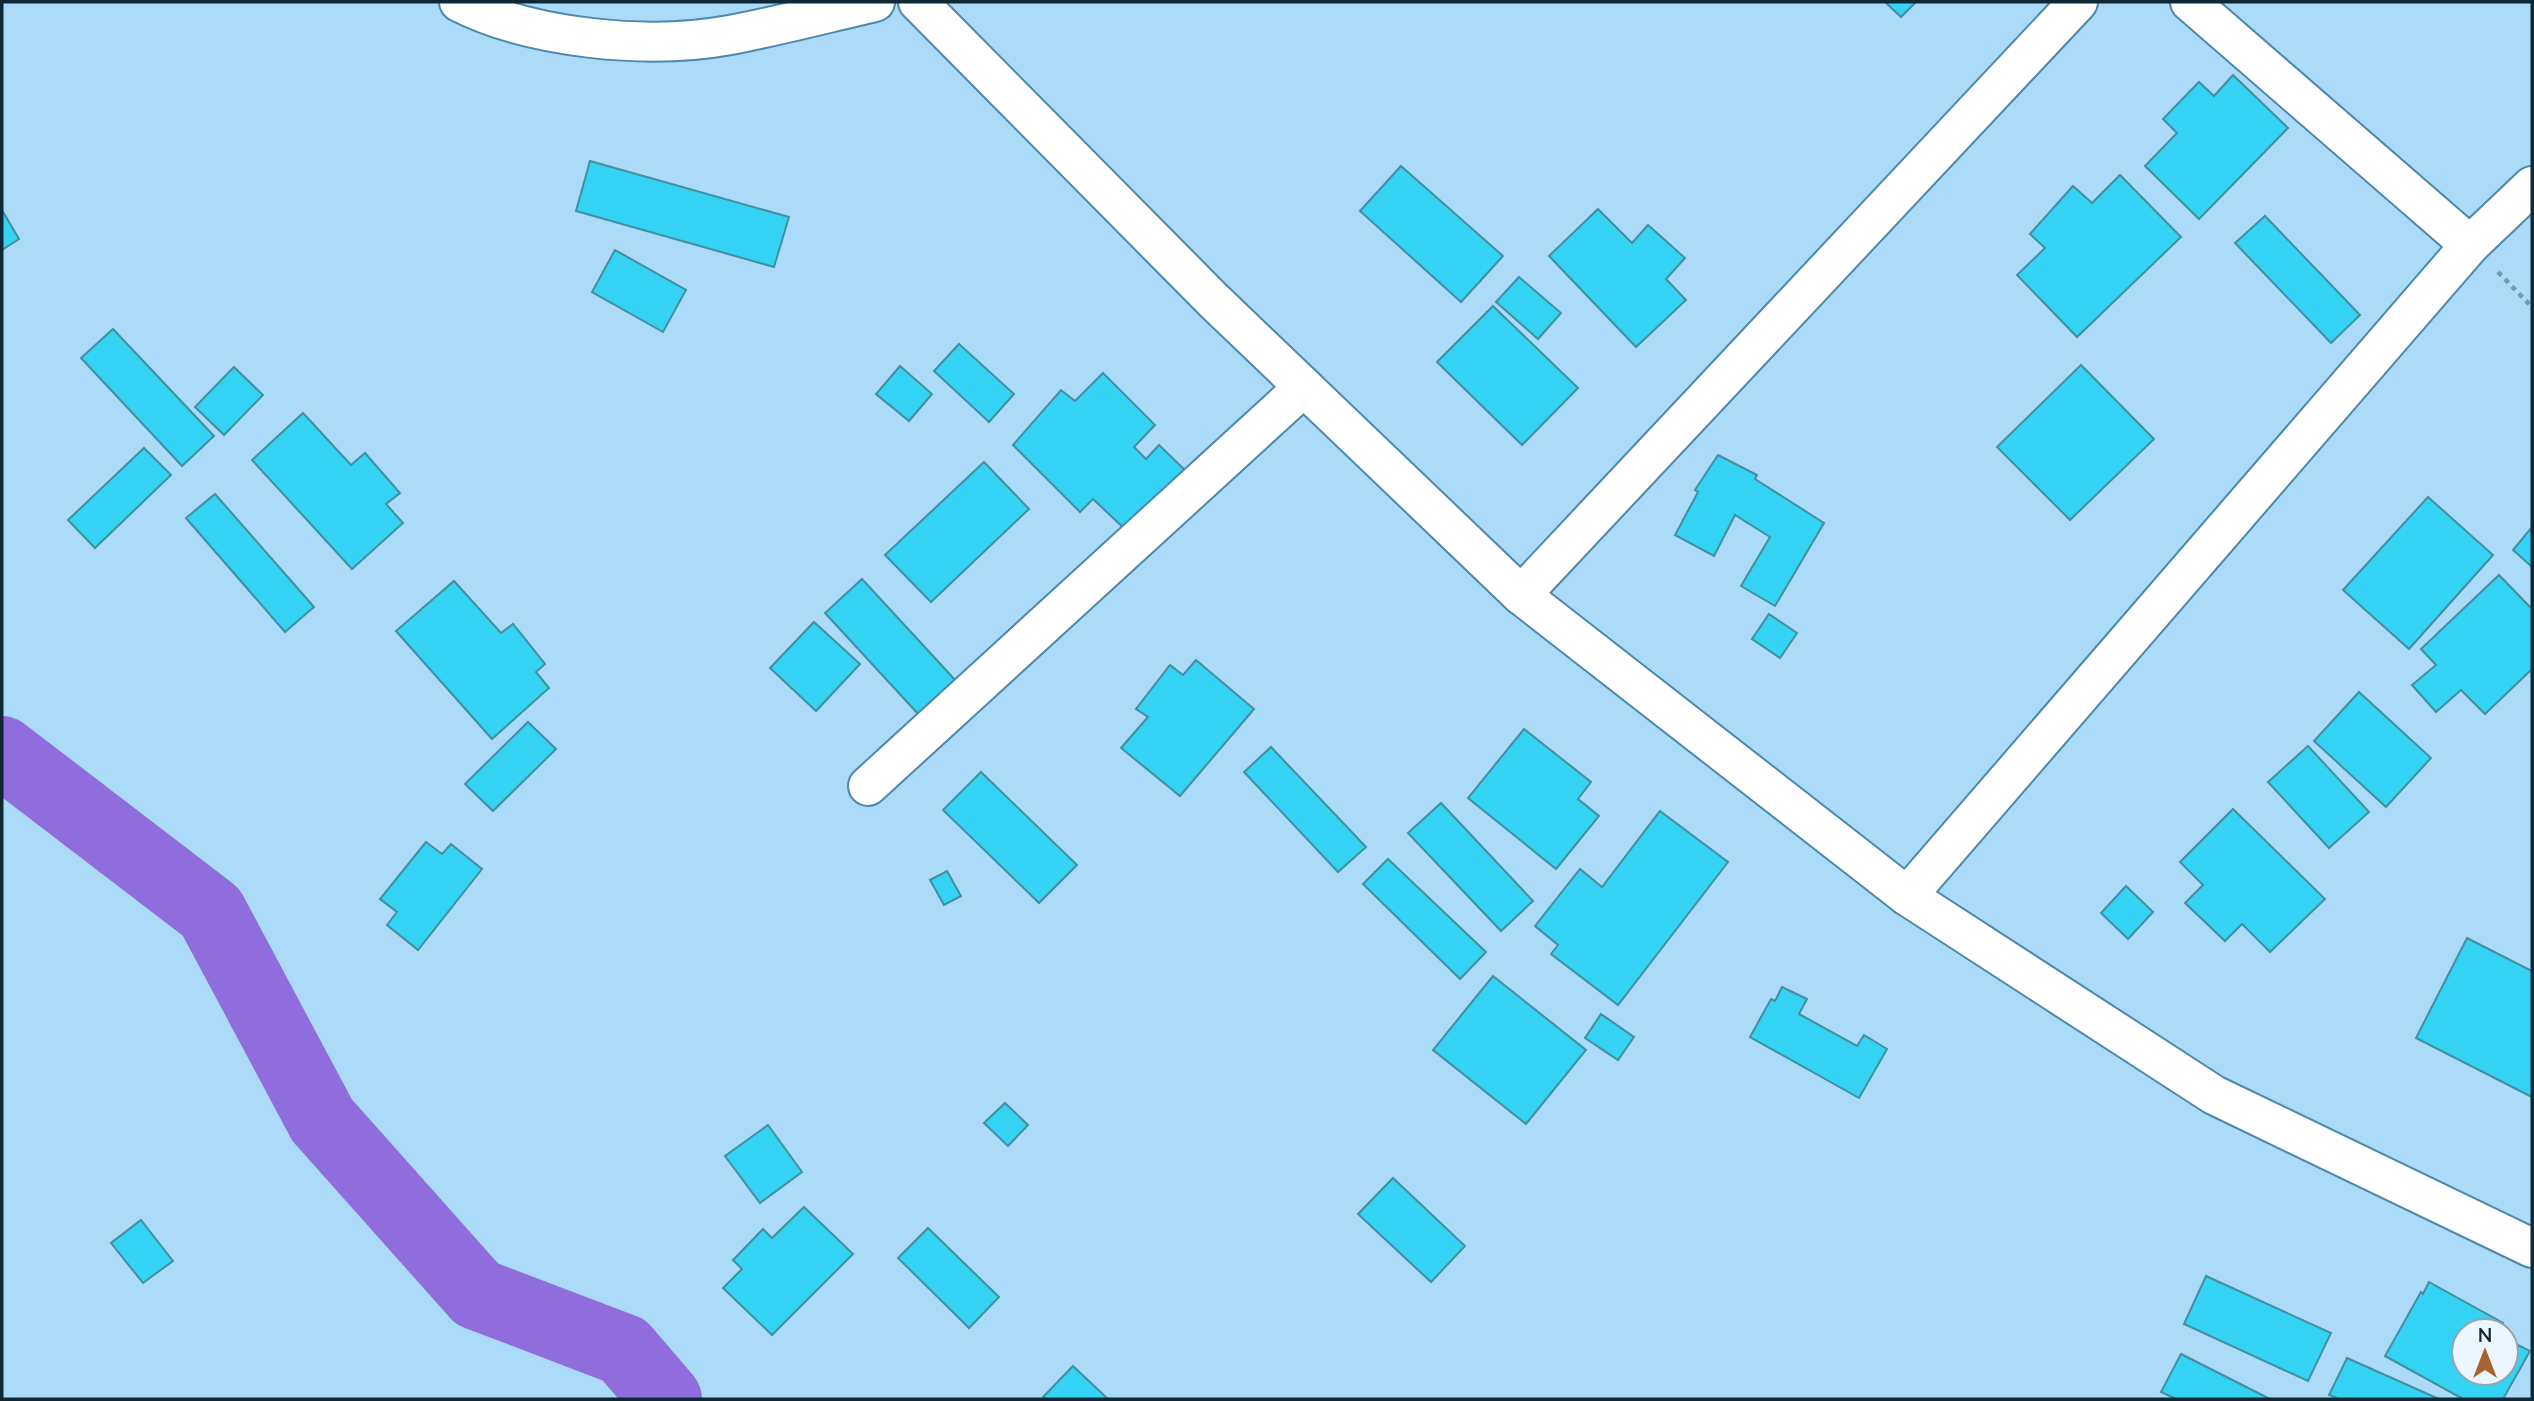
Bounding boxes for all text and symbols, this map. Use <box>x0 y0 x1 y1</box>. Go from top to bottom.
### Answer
north arrow <box>2450 1317 2520 1387</box>
text: N <box>2478 1323 2492 1346</box>

